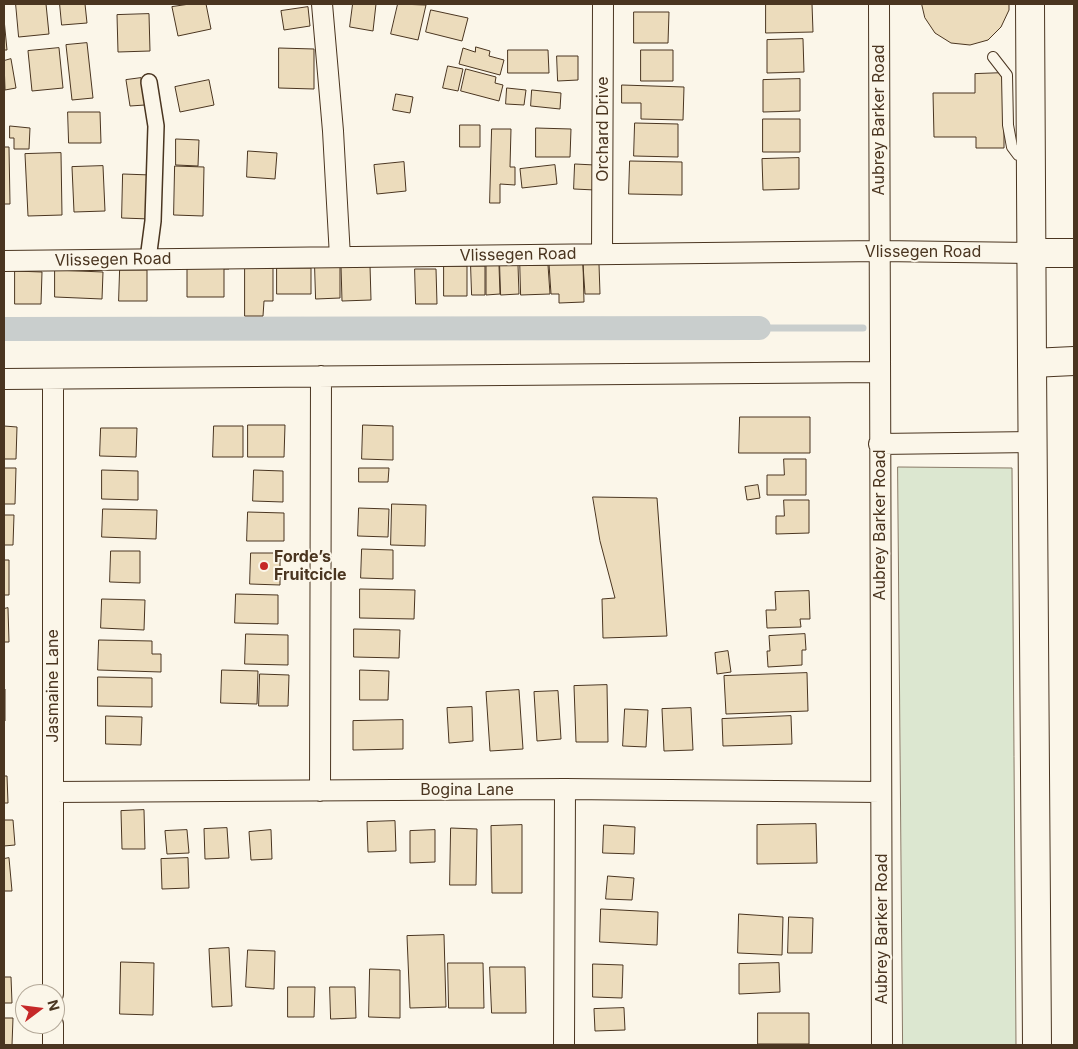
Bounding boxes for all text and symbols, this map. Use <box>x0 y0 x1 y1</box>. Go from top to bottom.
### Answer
street label: Aubrey Barker Road <box>869 44 889 196</box>
street label: Orchard Drive <box>593 76 613 182</box>
street label: Vlissegen Road <box>865 242 981 262</box>
street label: Vlissegen Road <box>459 244 577 266</box>
street label: Vlissegen Road <box>54 249 172 271</box>
street label: Aubrey Barker Road <box>870 449 890 601</box>
place label: Forde’s Fruitcicle <box>274 547 347 585</box>
marker: Forde’s Fruitcicle <box>258 560 270 572</box>
street label: Jasmaine Lane <box>43 629 63 743</box>
street label: Bogina Lane <box>420 780 514 800</box>
street label: Aubrey Barker Road <box>872 853 892 1005</box>
north arrow <box>15 984 65 1034</box>
text: N <box>44 998 64 1013</box>

